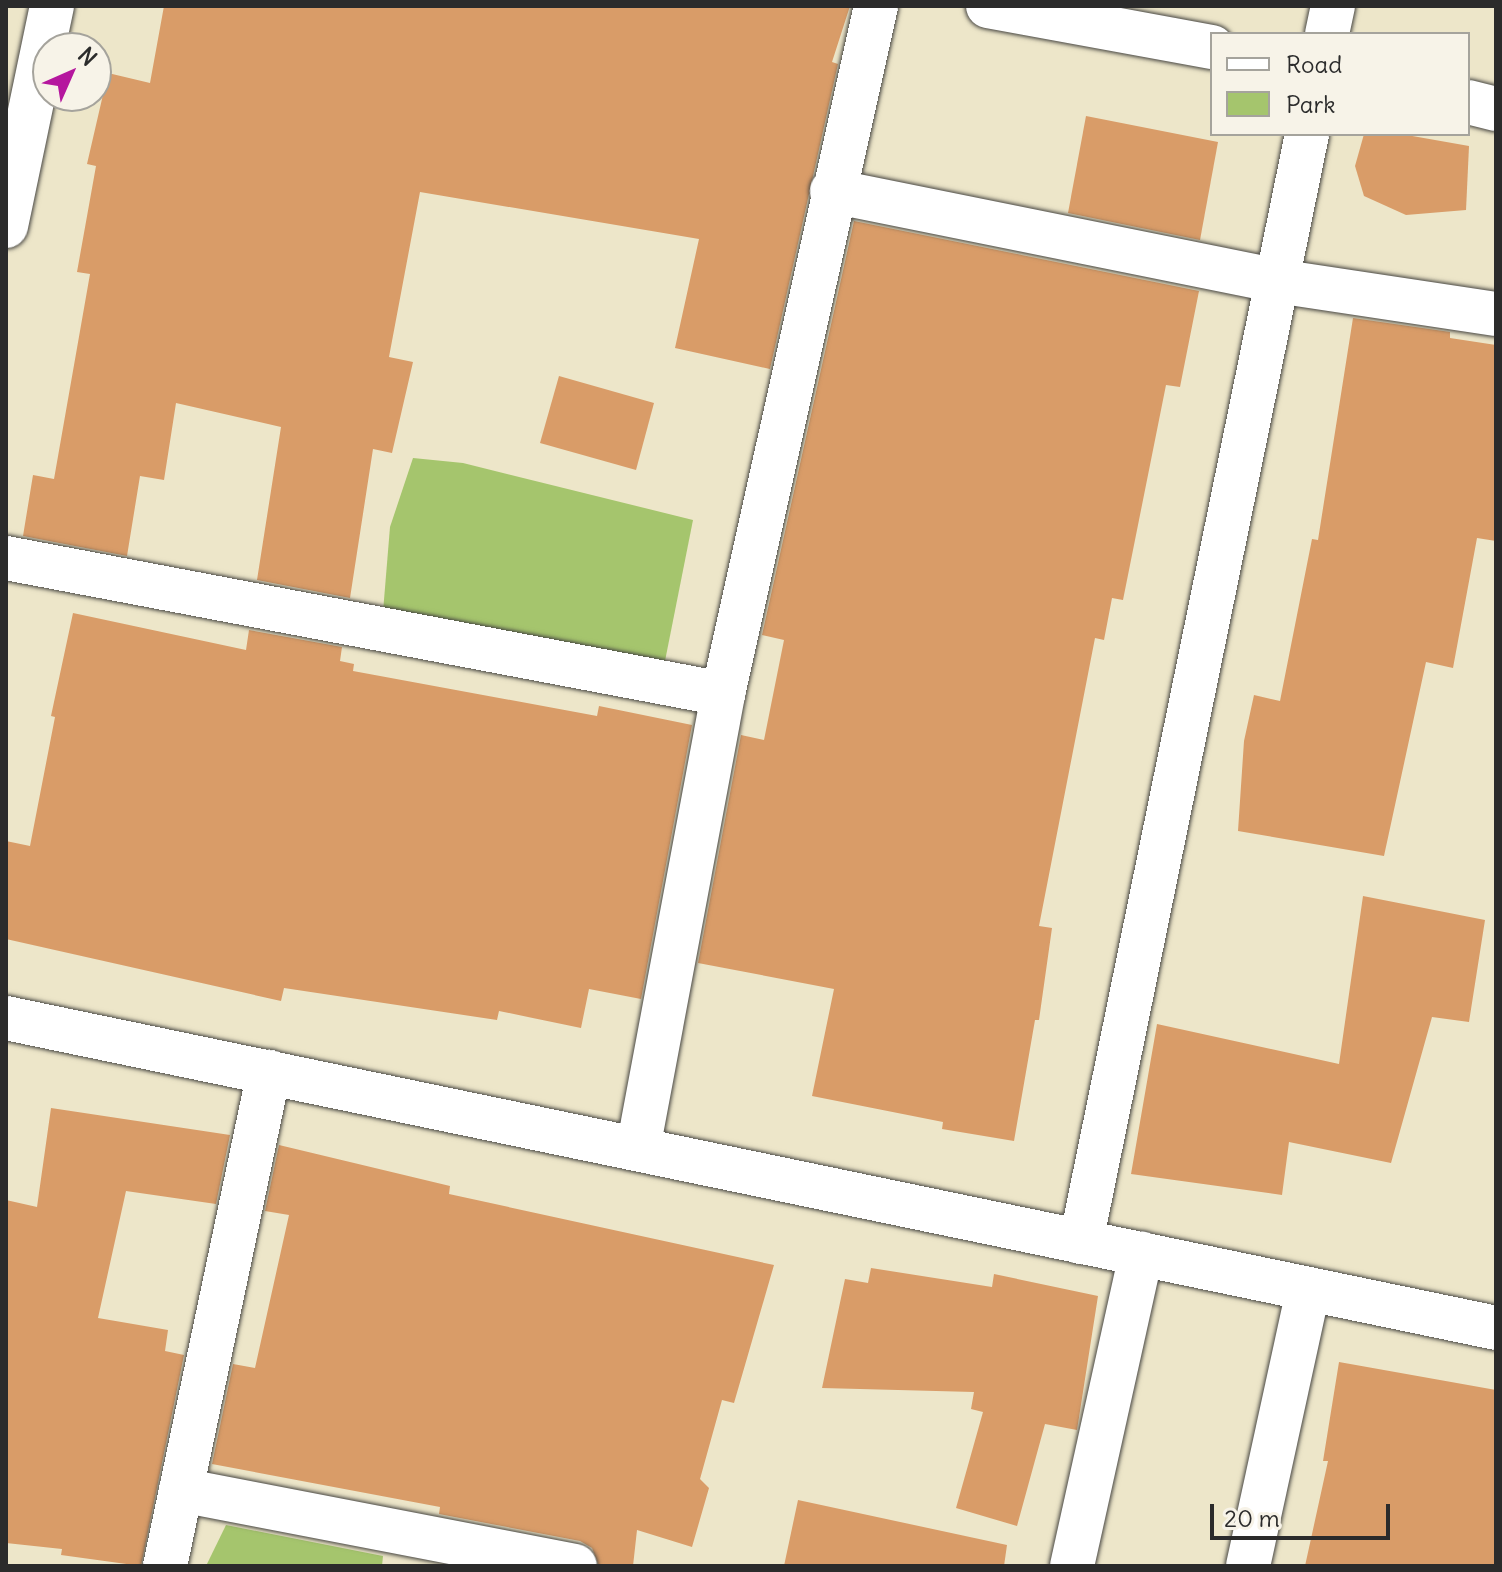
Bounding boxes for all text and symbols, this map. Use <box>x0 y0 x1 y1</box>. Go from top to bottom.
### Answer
north arrow <box>32 32 112 112</box>
legend <box>1210 32 1470 136</box>
text: N <box>72 41 103 72</box>
text: Road <box>1286 49 1342 79</box>
text: Park <box>1286 89 1336 119</box>
scale bar <box>1214 1488 1394 1538</box>
text: 20 m <box>1224 1503 1280 1533</box>

